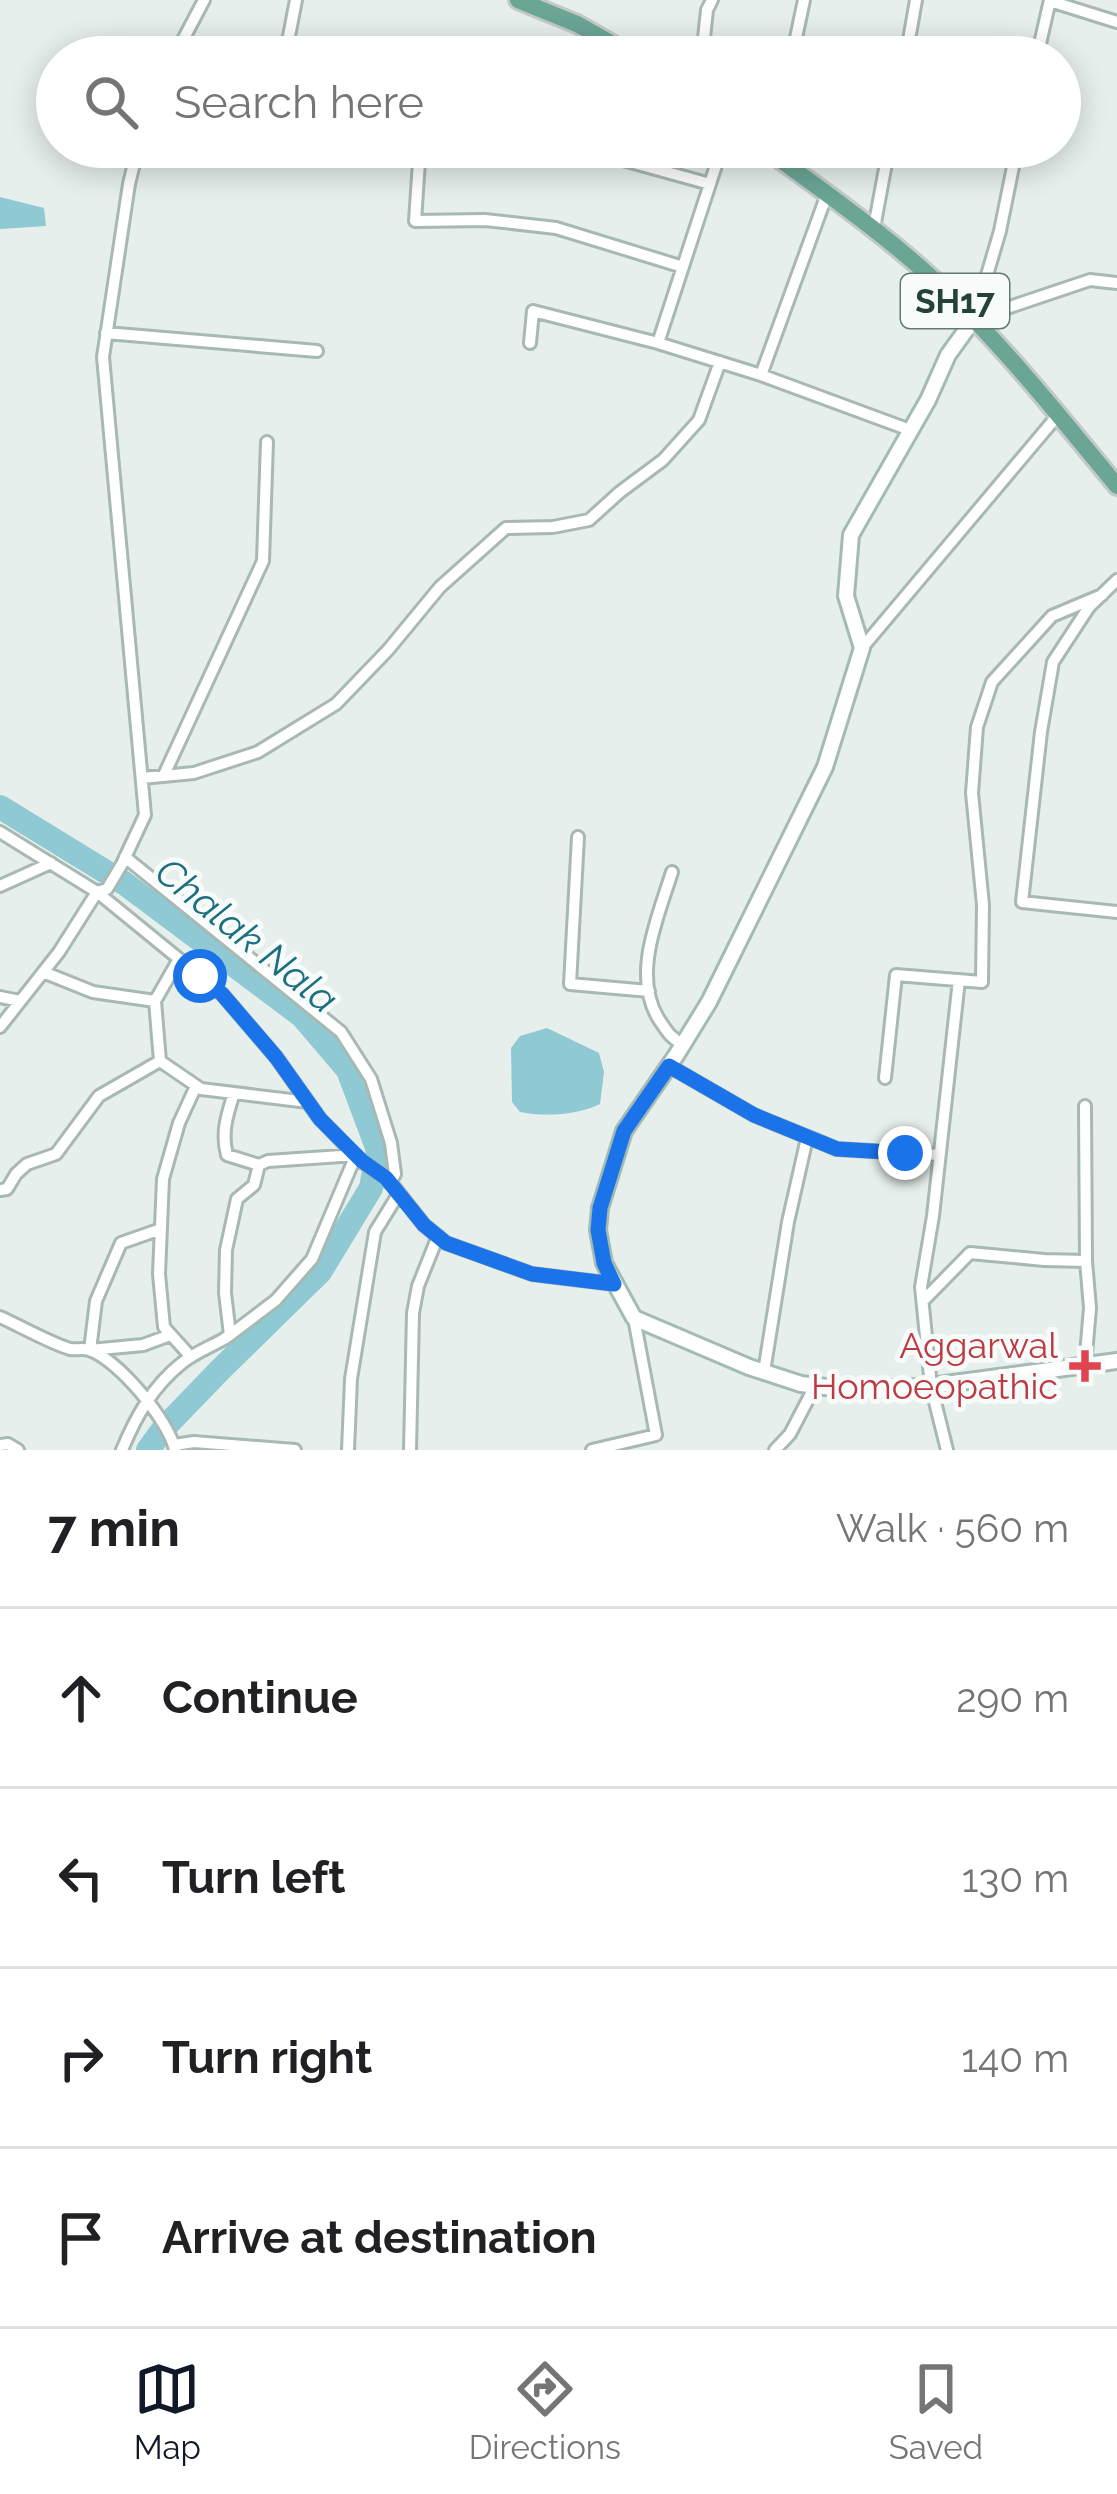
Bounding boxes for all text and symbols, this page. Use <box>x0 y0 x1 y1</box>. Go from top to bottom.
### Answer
search box <box>36 36 1081 168</box>
icon: search <box>78 69 144 135</box>
text: Search here <box>174 76 424 129</box>
road number: SH17 <box>901 274 1009 328</box>
water label: Chalak Nala <box>147 848 347 1022</box>
route start <box>173 949 227 1003</box>
route end <box>878 1126 932 1180</box>
place label: Aggarwal Homoeopathic <box>811 1324 1058 1407</box>
marker: Aggarwal Homoeopathic <box>1069 1350 1101 1382</box>
text: 7 min <box>48 1498 180 1558</box>
text: Walk · 560 m <box>836 1505 1069 1551</box>
icon: ahead <box>48 1665 114 1731</box>
text: Continue <box>162 1671 358 1724</box>
text: 290 m <box>956 1675 1069 1721</box>
icon: left <box>48 1845 114 1911</box>
text: Turn left <box>162 1851 345 1904</box>
text: 130 m <box>962 1855 1069 1901</box>
icon: right <box>48 2025 114 2091</box>
text: Turn right <box>162 2031 372 2084</box>
text: 140 m <box>961 2035 1069 2081</box>
icon: arrive <box>48 2205 114 2271</box>
text: Arrive at destination <box>162 2211 597 2264</box>
tab: Map <box>134 2356 201 2467</box>
tab: Directions <box>469 2356 621 2467</box>
tab: Saved <box>889 2356 983 2467</box>

